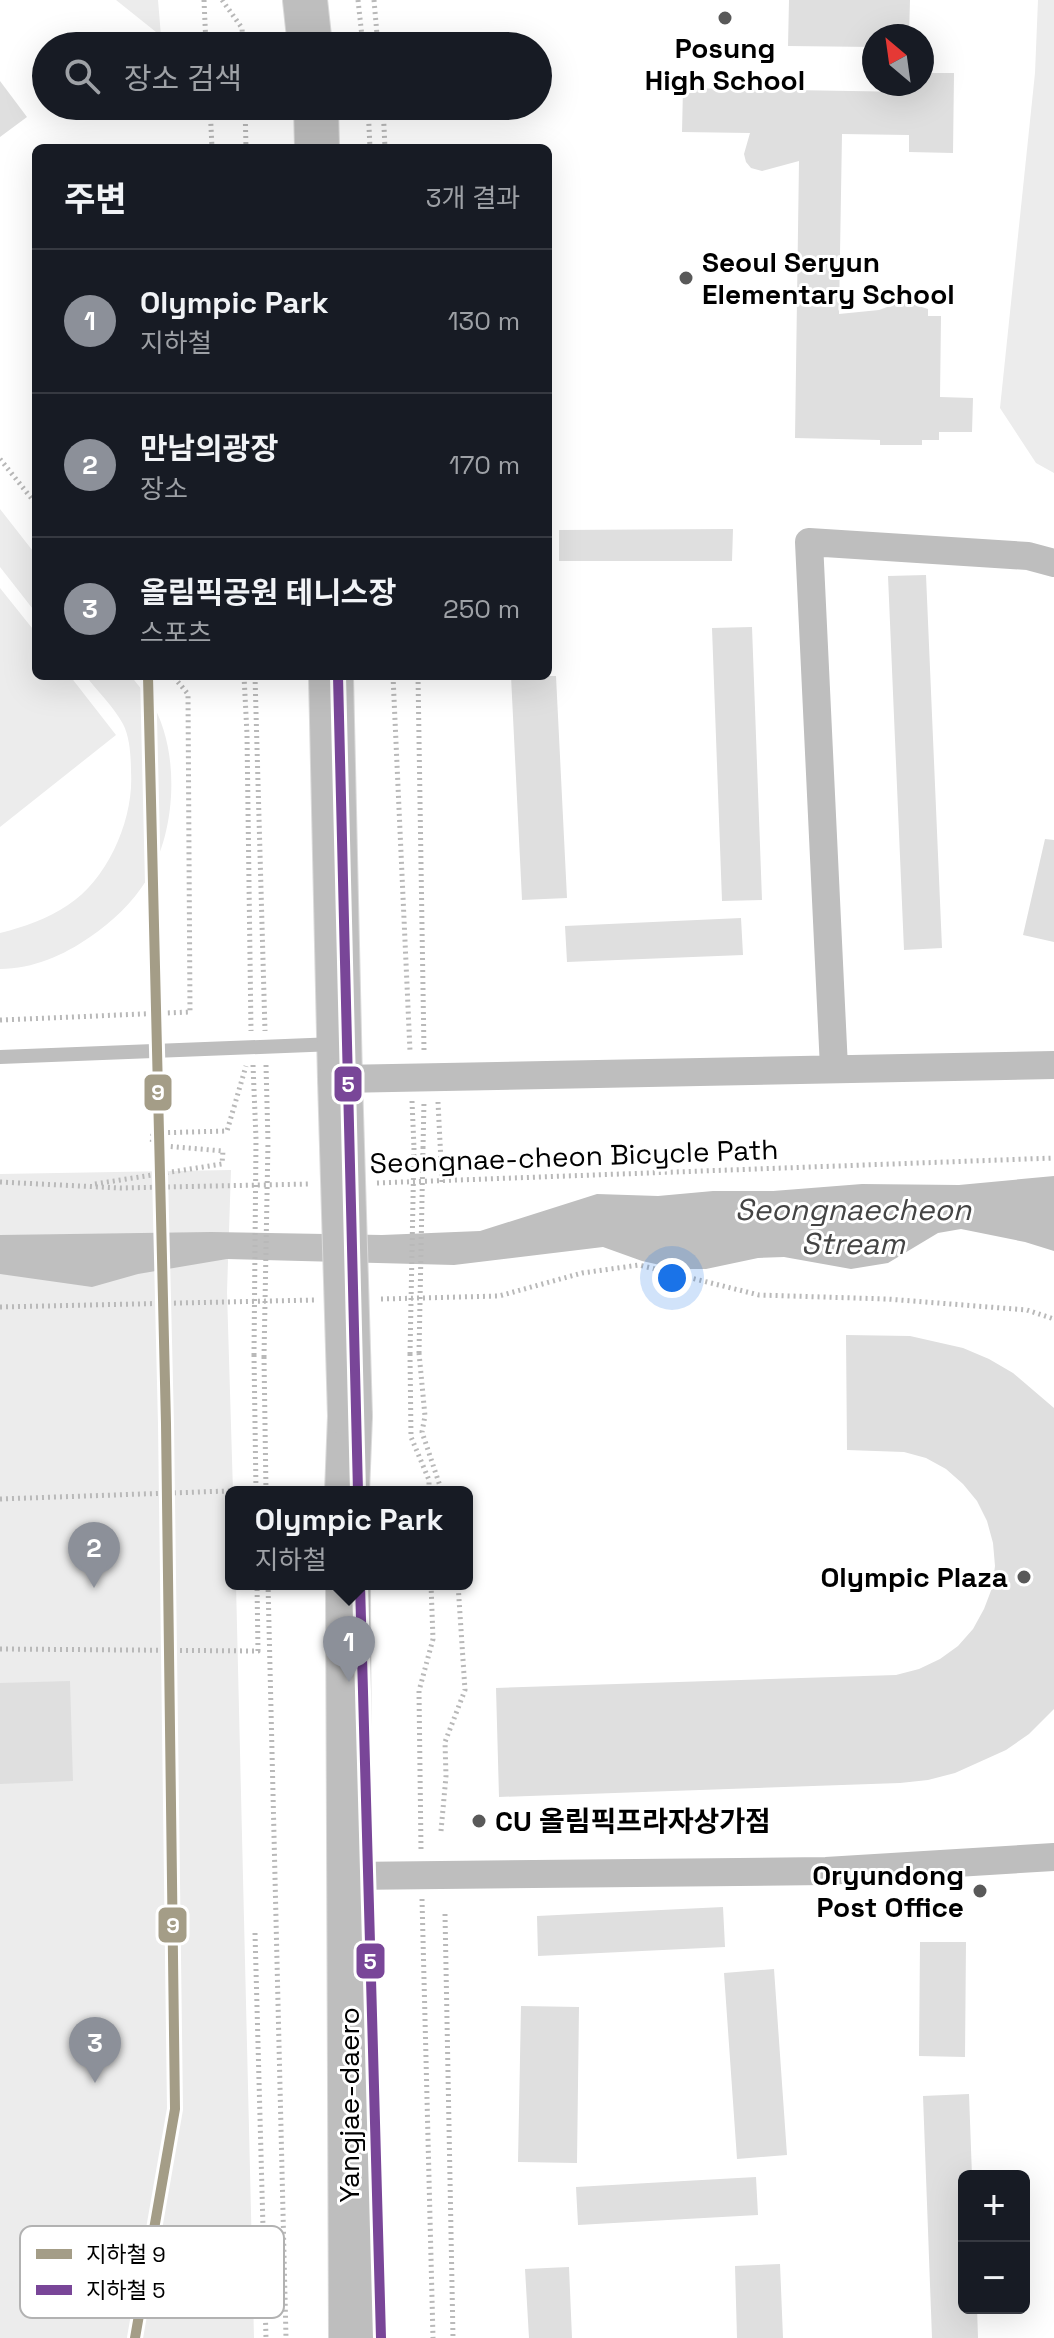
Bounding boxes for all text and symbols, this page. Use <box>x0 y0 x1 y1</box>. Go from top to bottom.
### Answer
marker: Posung High School <box>716 9 734 27</box>
north arrow <box>862 24 934 96</box>
place label: Posung High School <box>645 30 805 98</box>
search box <box>32 32 552 120</box>
icon: search <box>60 54 104 98</box>
text: 장소 검색 <box>124 59 242 98</box>
text: 주변 <box>64 178 127 221</box>
text: 3개 결과 <box>426 181 520 215</box>
place label: Seoul Seryun Elementary School <box>702 244 955 312</box>
marker: Seoul Seryun Elementary School <box>677 269 695 287</box>
text: Olympic Park <box>140 283 329 322</box>
text: 1 <box>84 304 96 338</box>
text: 130 m <box>448 304 520 338</box>
text: 지하철 <box>140 326 212 360</box>
text: 만남의광장 <box>140 429 278 468</box>
text: 2 <box>82 448 98 482</box>
text: 170 m <box>449 448 520 482</box>
text: 장소 <box>140 472 188 506</box>
text: 올림픽공원 테니스장 <box>140 573 396 612</box>
text: 3 <box>82 592 98 626</box>
text: 250 m <box>443 592 520 626</box>
text: 스포츠 <box>140 616 212 650</box>
line badge: 5 <box>333 1065 363 1103</box>
text: 5 <box>341 1070 355 1098</box>
line badge: 9 <box>143 1073 173 1112</box>
text: 9 <box>151 1078 165 1106</box>
street label: Seongnae-cheon Bicycle Path <box>369 1131 779 1181</box>
water label: Seongnaecheon Stream <box>735 1190 972 1263</box>
your location <box>652 1258 692 1298</box>
popup <box>225 1486 473 1590</box>
text: Olympic Park <box>255 1500 443 1539</box>
pin: 2 <box>68 1522 120 1588</box>
text: 지하철 <box>255 1543 326 1577</box>
place label: Olympic Plaza <box>820 1559 1008 1595</box>
marker: Olympic Plaza <box>1015 1568 1033 1586</box>
pin: 1 <box>323 1616 375 1682</box>
place label: CU 올림픽프라자상가점 <box>495 1803 771 1839</box>
marker: CU 올림픽프라자상가점 <box>470 1812 488 1830</box>
place label: Oryundong Post Office <box>812 1857 964 1925</box>
marker: Oryundong Post Office <box>971 1882 989 1900</box>
line badge: 9 <box>157 1906 188 1944</box>
text: 9 <box>166 1911 180 1939</box>
line badge: 5 <box>355 1942 386 1980</box>
text: 5 <box>363 1947 377 1975</box>
street label: Yangjae-daero <box>331 2007 367 2203</box>
pin: 3 <box>69 2017 121 2083</box>
map controls <box>958 2170 1030 2314</box>
button: + <box>958 2170 1030 2242</box>
legend <box>20 2226 284 2318</box>
text: 지하철 9 <box>86 2240 166 2268</box>
button: − <box>958 2242 1030 2314</box>
text: 지하철 5 <box>86 2276 166 2304</box>

